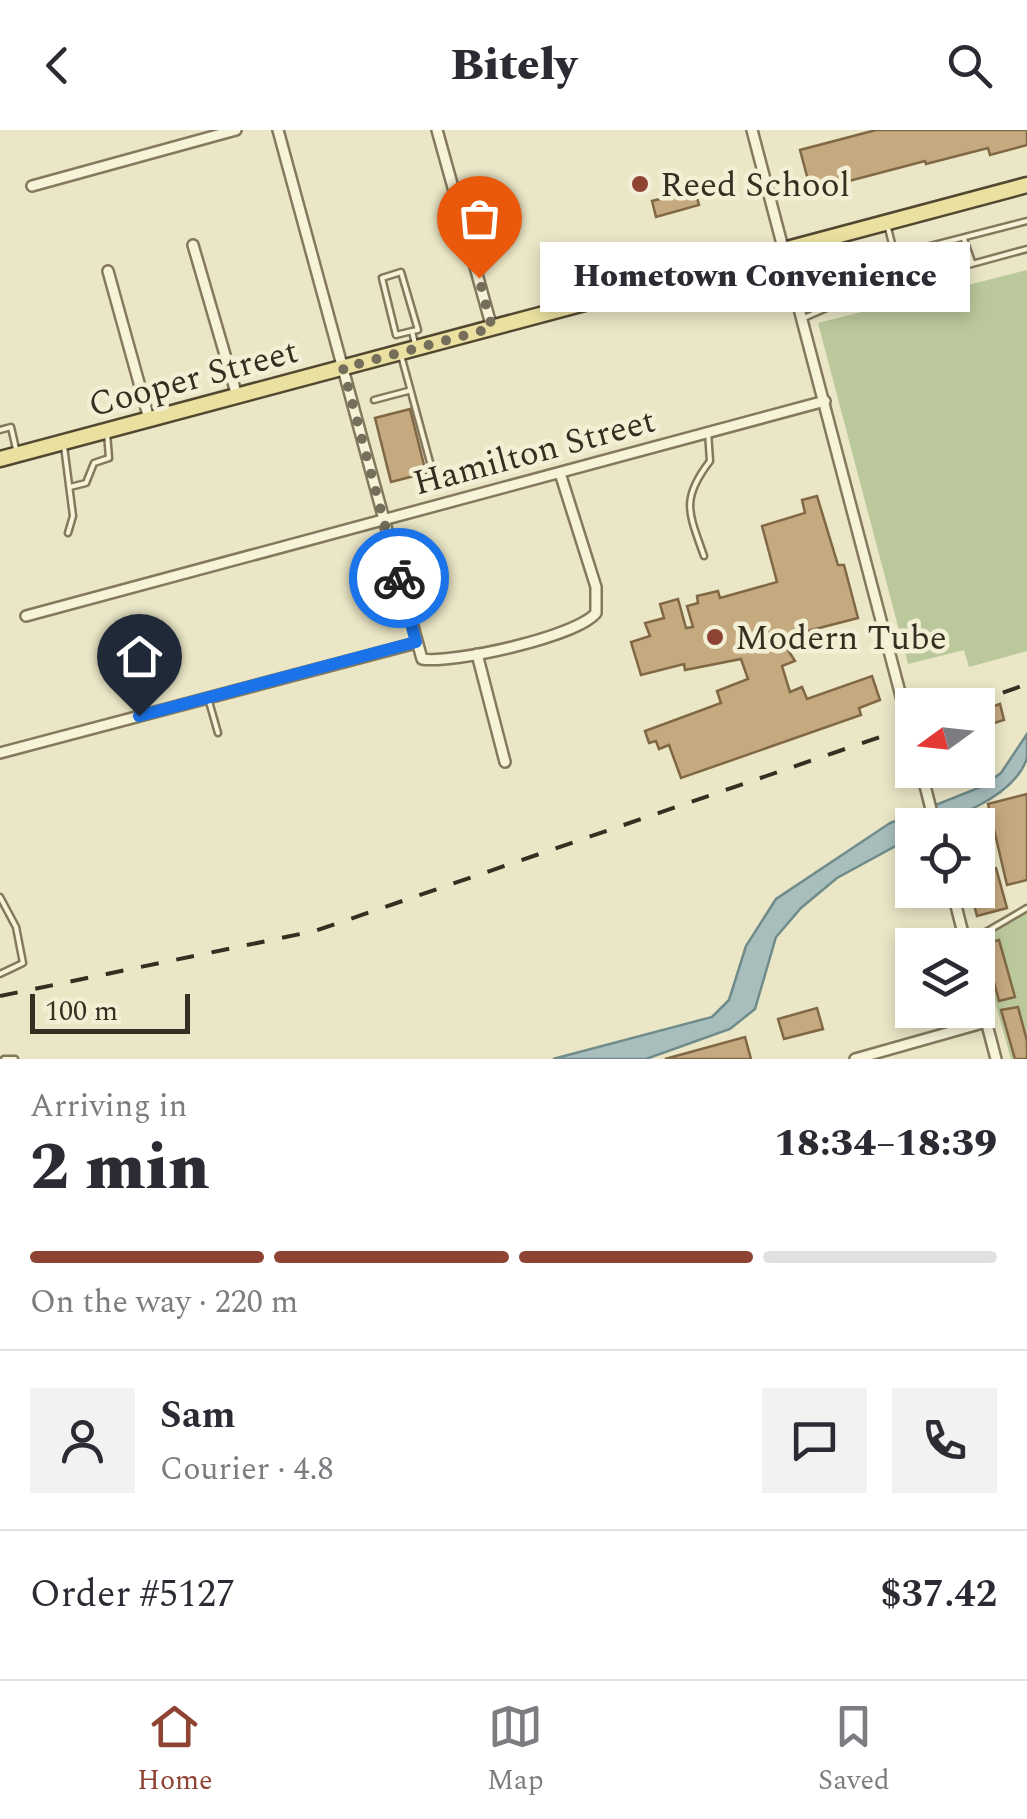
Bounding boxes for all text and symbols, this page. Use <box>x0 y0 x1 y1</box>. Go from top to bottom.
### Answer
text: Bitely <box>450 31 577 100</box>
icon: back <box>30 38 85 93</box>
icon: search <box>942 38 997 93</box>
place label: Reed School <box>660 159 850 212</box>
marker: Reed School <box>629 173 651 195</box>
pin <box>437 176 522 279</box>
icon: bag <box>452 191 507 246</box>
callout: Hometown Convenience <box>539 243 969 313</box>
text: Hometown Convenience <box>573 252 937 301</box>
street label: Cooper Street <box>83 325 304 432</box>
street label: Hamilton Street <box>407 395 661 510</box>
courier <box>349 528 449 628</box>
icon: bike <box>372 551 427 606</box>
place label: Modern Tube <box>735 612 947 665</box>
pin <box>97 614 182 717</box>
marker: Modern Tube <box>704 626 726 648</box>
icon: home <box>112 629 167 684</box>
north arrow <box>895 688 995 788</box>
map controls <box>895 688 995 1028</box>
button: locate <box>895 808 995 908</box>
button: layers <box>895 928 995 1028</box>
scale bar <box>30 989 190 1034</box>
text: 100 m <box>45 990 118 1033</box>
text: Arriving in <box>30 1082 187 1131</box>
text: 18:34–18:39 <box>774 1115 997 1173</box>
text: 2 min <box>30 1119 210 1218</box>
text: On the way · 220 m <box>30 1278 298 1327</box>
text: Sam <box>160 1387 236 1445</box>
button: person <box>30 1388 135 1493</box>
button: chat <box>762 1388 867 1493</box>
button: phone <box>892 1388 997 1493</box>
text: Courier · 4.8 <box>160 1445 333 1494</box>
text: Order #5127 <box>30 1566 235 1624</box>
text: $37.42 <box>880 1566 997 1624</box>
tab: Home <box>137 1699 213 1802</box>
tab: Map <box>487 1699 544 1802</box>
tab: Saved <box>818 1699 890 1802</box>

